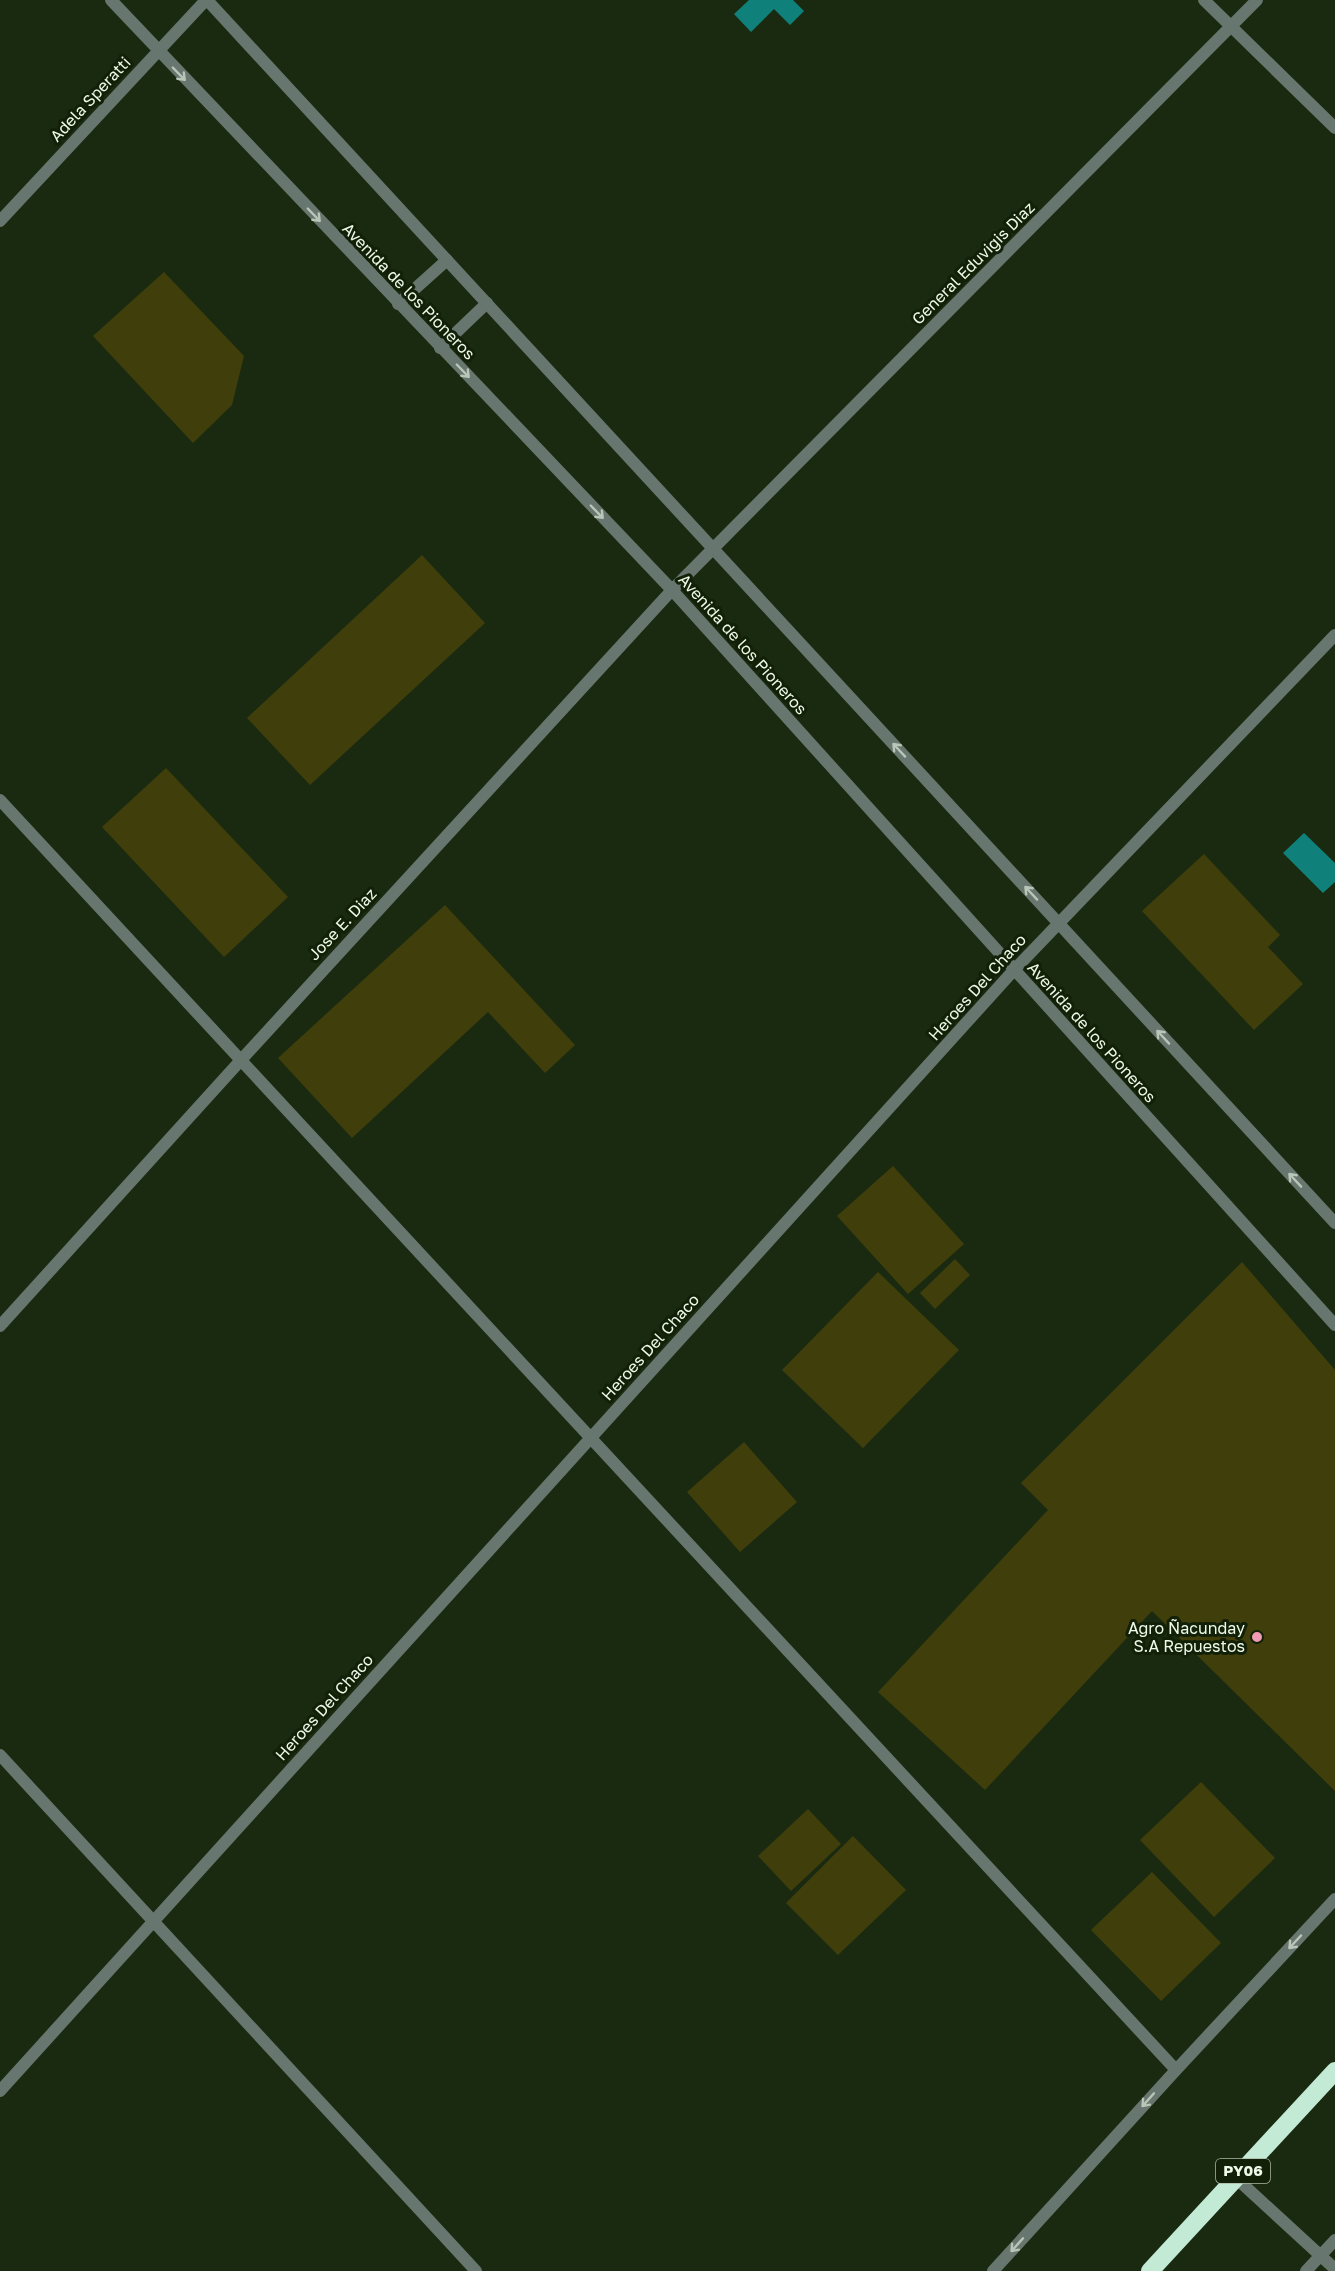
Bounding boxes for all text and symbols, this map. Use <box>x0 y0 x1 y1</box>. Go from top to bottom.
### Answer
street label: Adela Speratti <box>45 52 135 146</box>
one-way arrow <box>172 66 186 81</box>
street label: General Eduvigis Diaz <box>907 197 1039 329</box>
one-way arrow <box>306 207 321 222</box>
street label: Avenida de los Pioneros <box>338 218 480 364</box>
one-way arrow <box>455 364 470 379</box>
one-way arrow <box>590 505 604 520</box>
street label: Avenida de los Pioneros <box>675 569 811 719</box>
one-way arrow <box>892 743 906 758</box>
street label: Jose E. Diaz <box>303 884 381 964</box>
one-way arrow <box>1024 886 1038 901</box>
street label: Heroes Del Chaco <box>924 930 1030 1044</box>
street label: Avenida de los Pioneros <box>1024 957 1160 1107</box>
one-way arrow <box>1156 1029 1170 1044</box>
one-way arrow <box>1288 1173 1302 1188</box>
street label: Heroes Del Chaco <box>597 1290 703 1404</box>
place label: Agro Ñacunday S.A Repuestos <box>1128 1618 1245 1656</box>
marker: Agro Ñacunday S.A Repuestos <box>1250 1630 1264 1644</box>
street label: Heroes Del Chaco <box>271 1650 377 1764</box>
one-way arrow <box>1288 1935 1302 1950</box>
one-way arrow <box>1141 2093 1155 2108</box>
road number: PY06 <box>1216 2159 1270 2183</box>
one-way arrow <box>1010 2237 1024 2252</box>

